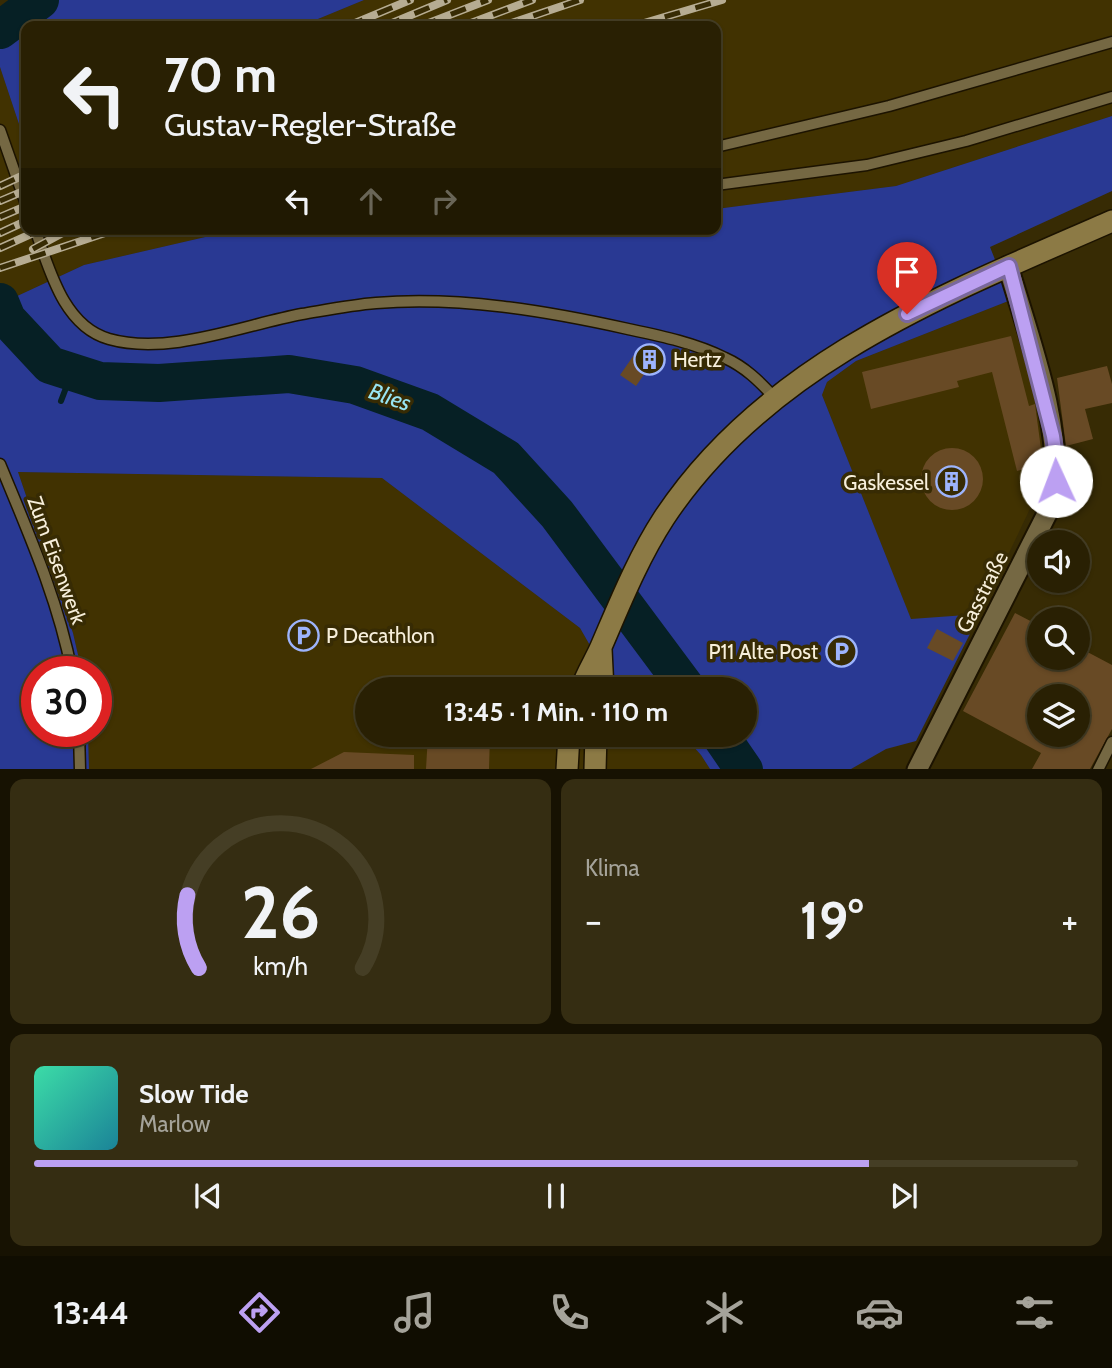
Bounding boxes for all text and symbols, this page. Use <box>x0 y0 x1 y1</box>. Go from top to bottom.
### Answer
text: 70 m <box>164 45 277 104</box>
icon: left <box>49 49 140 140</box>
text: Gustav-Regler-Straße <box>164 105 456 144</box>
icon: left <box>279 182 317 220</box>
icon: ahead <box>352 182 390 220</box>
icon: right <box>425 182 463 220</box>
pin <box>877 242 937 314</box>
icon: arrive <box>888 253 926 291</box>
building icon: Hertz <box>633 342 667 376</box>
place label: Hertz <box>673 347 722 372</box>
water label: Blies <box>365 377 415 417</box>
position arrow <box>1019 444 1093 518</box>
building icon: Gaskessel <box>935 465 969 499</box>
place label: Gaskessel <box>843 470 929 495</box>
street label: Zum Eisenwerk <box>22 493 92 628</box>
map controls <box>1027 530 1090 747</box>
button: sound <box>1027 530 1090 593</box>
street label: Gasstraße <box>951 547 1013 637</box>
button: search <box>1027 607 1090 670</box>
parking icon: P Decathlon <box>286 618 320 652</box>
place label: P Decathlon <box>326 623 435 648</box>
parking icon: P11 Alte Post <box>824 634 858 668</box>
place label: P11 Alte Post <box>708 639 818 664</box>
speed limit sign: 30 <box>21 656 112 747</box>
button: layers <box>1027 684 1090 747</box>
text: 13:45 · 1 Min. · 110 m <box>444 696 668 728</box>
text: Klima <box>585 854 640 882</box>
text: 26 <box>241 868 320 956</box>
text: 19° <box>800 889 863 952</box>
text: − <box>585 897 602 944</box>
text: + <box>1061 897 1078 944</box>
text: km/h <box>253 950 308 980</box>
text: Slow Tide <box>139 1078 249 1110</box>
text: Marlow <box>139 1110 210 1138</box>
icon: previous <box>189 1177 227 1215</box>
icon: pause <box>537 1177 575 1215</box>
icon: next <box>885 1177 923 1215</box>
icon: directions <box>235 1288 284 1337</box>
icon: music <box>390 1288 439 1337</box>
icon: phone <box>545 1288 594 1337</box>
icon: climate <box>700 1288 749 1337</box>
icon: car <box>855 1288 904 1337</box>
icon: filters <box>1010 1288 1059 1337</box>
text: 13:44 <box>53 1293 129 1332</box>

